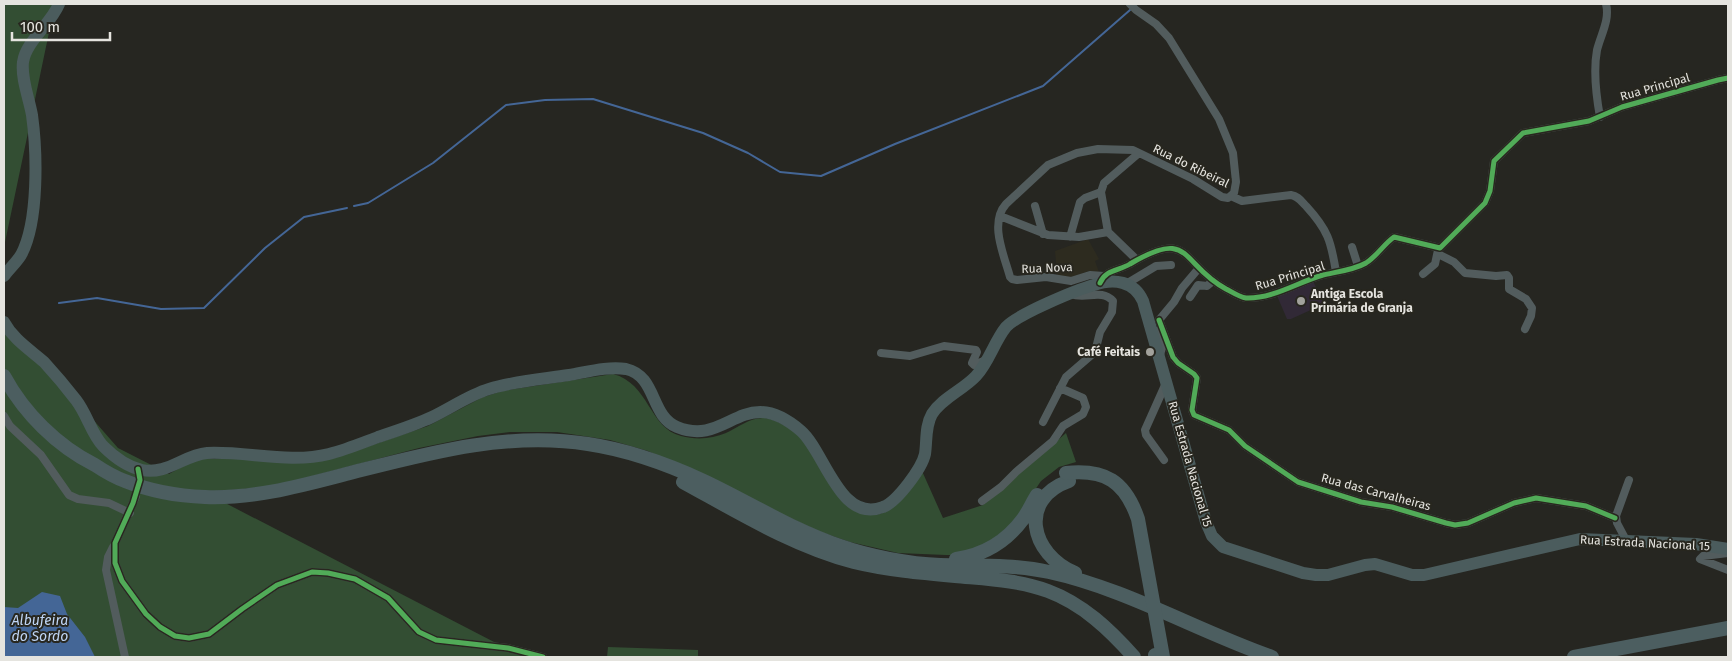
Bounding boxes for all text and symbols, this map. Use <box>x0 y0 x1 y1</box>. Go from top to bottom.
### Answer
scale bar <box>12 10 110 42</box>
text: 100 m <box>20 18 60 36</box>
street label: Rua Principal <box>1619 70 1692 104</box>
street label: Rua do Ribeiral <box>1151 141 1232 191</box>
street label: Rua Principal <box>1254 259 1327 293</box>
street label: Rua Nova <box>1021 260 1073 276</box>
place label: Antiga Escola Primária de Granja <box>1310 287 1413 315</box>
marker: Antiga Escola Primária de Granja <box>1295 295 1307 307</box>
place label: Café Feitais <box>1077 345 1140 359</box>
marker: Café Feitais <box>1144 346 1156 358</box>
street label: Rua Estrada Nacional 15 <box>1165 400 1215 528</box>
street label: Rua das Carvalheiras <box>1320 471 1433 513</box>
street label: Rua Estrada Nacional 15 <box>1580 533 1710 553</box>
water label: Albufeira do Sordo <box>11 612 68 645</box>

